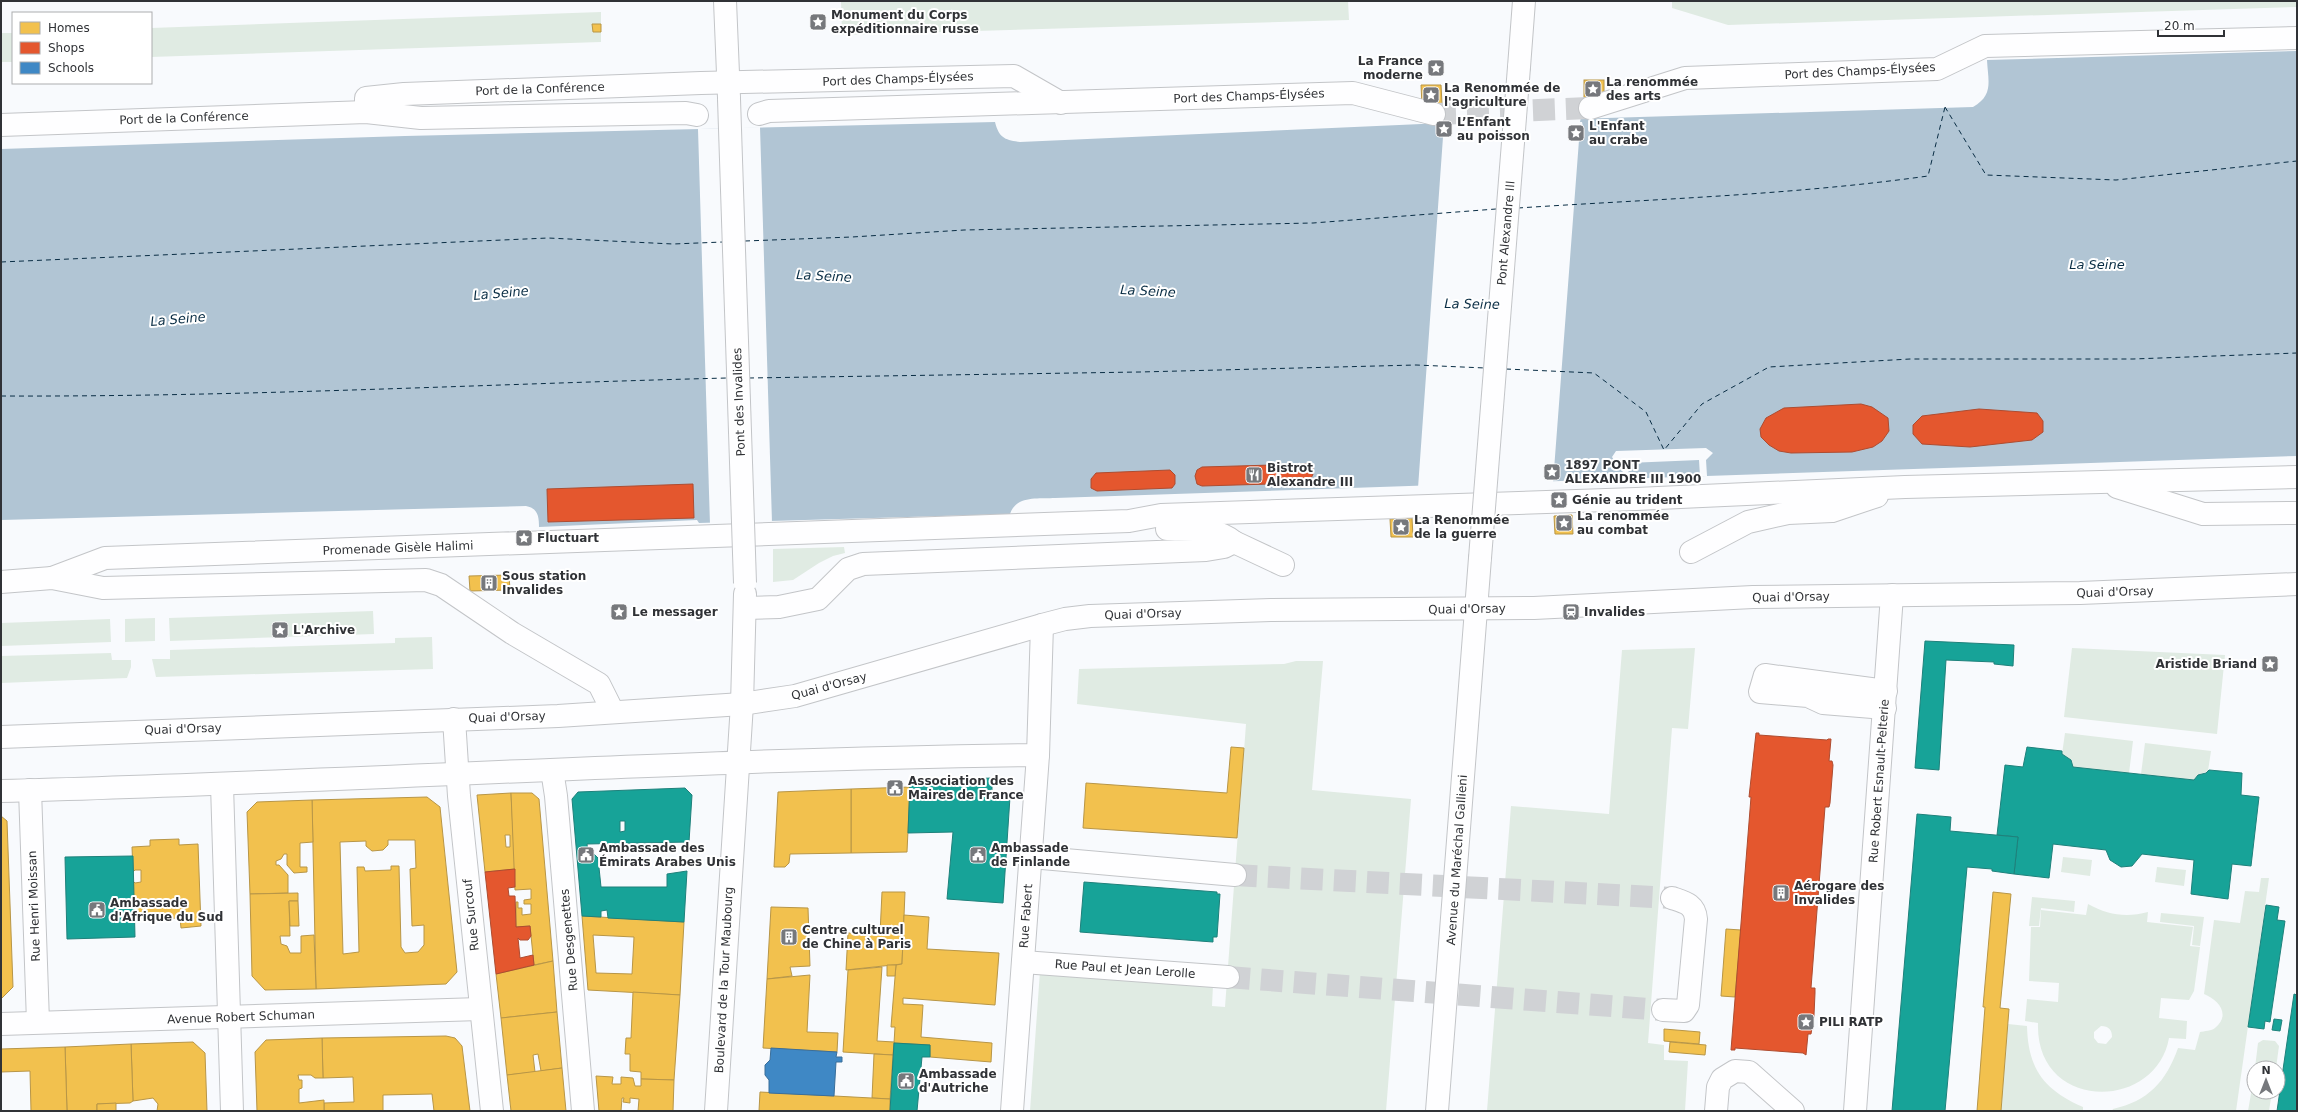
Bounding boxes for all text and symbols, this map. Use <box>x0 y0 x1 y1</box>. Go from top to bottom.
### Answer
place label: Monument du Corps expéditionnaire russe <box>831 8 979 36</box>
legend <box>12 12 152 84</box>
place icon: Monument du Corps expéditionnaire russe <box>808 12 828 32</box>
scale bar <box>2158 12 2224 38</box>
text: 20 m <box>2164 19 2195 33</box>
text: Homes <box>48 21 90 35</box>
text: Shops <box>48 41 84 55</box>
place label: La France moderne <box>1358 54 1423 82</box>
place icon: La France moderne <box>1426 58 1446 78</box>
street label: Port des Champs-Élysées <box>1784 59 1936 82</box>
text: Schools <box>48 61 94 75</box>
street label: Port des Champs-Élysées <box>822 68 974 89</box>
place label: La renommée des arts <box>1606 75 1698 103</box>
place icon: La renommée des arts <box>1583 79 1603 99</box>
street label: Port de la Conférence <box>475 80 605 98</box>
place label: La Renommée de l'agriculture <box>1444 81 1560 109</box>
street label: Port des Champs-Élysées <box>1173 85 1325 106</box>
place icon: La Renommée de l'agriculture <box>1421 85 1441 105</box>
street label: Port de la Conférence <box>119 109 249 127</box>
place label: L’Enfant au poisson <box>1457 115 1530 143</box>
place icon: L’Enfant au poisson <box>1434 119 1454 139</box>
place label: L'Enfant au crabe <box>1589 119 1648 147</box>
place icon: L'Enfant au crabe <box>1566 123 1586 143</box>
street label: Pont Alexandre III <box>1494 180 1518 286</box>
water label: La Seine <box>2069 257 2125 272</box>
water label: La Seine <box>796 267 852 285</box>
water label: La Seine <box>1120 282 1176 300</box>
water label: La Seine <box>473 283 529 303</box>
water label: La Seine <box>1444 296 1500 312</box>
water label: La Seine <box>150 309 206 329</box>
street label: Pont des Invalides <box>730 347 748 457</box>
place label: 1897 PONT ALEXANDRE III 1900 <box>1565 458 1701 486</box>
place label: Bistrot Alexandre III <box>1267 461 1353 489</box>
place icon: 1897 PONT ALEXANDRE III 1900 <box>1542 462 1562 482</box>
restaurant icon: Bistrot Alexandre III <box>1244 465 1264 485</box>
place icon: Génie au trident <box>1549 490 1569 510</box>
place label: Génie au trident <box>1572 493 1683 507</box>
place label: La renommée au combat <box>1577 509 1669 537</box>
place label: La Renommée de la guerre <box>1414 513 1509 541</box>
place icon: La renommée au combat <box>1554 513 1574 533</box>
place icon: La Renommée de la guerre <box>1391 517 1411 537</box>
place icon: Fluctuart <box>514 528 534 548</box>
place label: Fluctuart <box>537 531 599 545</box>
street label: Promenade Gisèle Halimi <box>322 538 474 558</box>
place label: Sous station Invalides <box>502 569 586 597</box>
building icon: Sous station Invalides <box>479 573 499 593</box>
street label: Quai d'Orsay <box>2076 584 2154 600</box>
street label: Quai d'Orsay <box>1752 589 1830 605</box>
street label: Quai d'Orsay <box>1428 601 1506 617</box>
place icon: Le messager <box>609 602 629 622</box>
station icon: Invalides <box>1561 602 1581 622</box>
place label: Le messager <box>632 605 718 619</box>
place label: Invalides <box>1584 605 1645 619</box>
street label: Quai d'Orsay <box>1104 606 1182 622</box>
place icon: L'Archive <box>270 620 290 640</box>
place label: L'Archive <box>293 623 355 637</box>
place icon: Aristide Briand <box>2260 654 2280 674</box>
place label: Aristide Briand <box>2155 657 2257 671</box>
street label: Quai d'Orsay <box>790 669 868 703</box>
street label: Rue Robert Esnault-Pelterie <box>1866 699 1892 863</box>
street label: Quai d'Orsay <box>468 709 546 725</box>
street label: Quai d'Orsay <box>144 721 222 737</box>
place label: Association des Maires de France <box>908 774 1024 802</box>
street label: Avenue du Maréchal Gallieni <box>1444 774 1470 946</box>
public building icon: Association des Maires de France <box>885 778 905 798</box>
place label: Ambassade des Émirats Arabes Unis <box>599 841 736 869</box>
place label: Ambassade de Finlande <box>991 841 1070 869</box>
public building icon: Ambassade des Émirats Arabes Unis <box>576 845 596 865</box>
public building icon: Ambassade de Finlande <box>968 845 988 865</box>
street label: Rue Henri Moissan <box>25 850 43 962</box>
street label: Rue Surcouf <box>460 878 482 952</box>
place label: Aérogare des Invalides <box>1794 879 1884 907</box>
street label: Rue Fabert <box>1017 883 1035 949</box>
building icon: Aérogare des Invalides <box>1771 883 1791 903</box>
street label: Boulevard de la Tour Maubourg <box>712 886 736 1074</box>
street label: Rue Desgenettes <box>558 888 580 992</box>
place label: Ambassade d'Afrique du Sud <box>110 896 223 924</box>
public building icon: Ambassade d'Afrique du Sud <box>87 900 107 920</box>
place label: Centre culturel de Chine à Paris <box>802 923 911 951</box>
building icon: Centre culturel de Chine à Paris <box>779 927 799 947</box>
street label: Rue Paul et Jean Lerolle <box>1054 957 1196 981</box>
street label: Avenue Robert Schuman <box>167 1007 315 1027</box>
place icon: PILI RATP <box>1796 1012 1816 1032</box>
place label: PILI RATP <box>1819 1015 1883 1029</box>
north arrow <box>2246 1060 2286 1100</box>
text: N <box>2261 1064 2271 1077</box>
place label: Ambassade d'Autriche <box>919 1067 997 1095</box>
public building icon: Ambassade d'Autriche <box>896 1071 916 1091</box>

